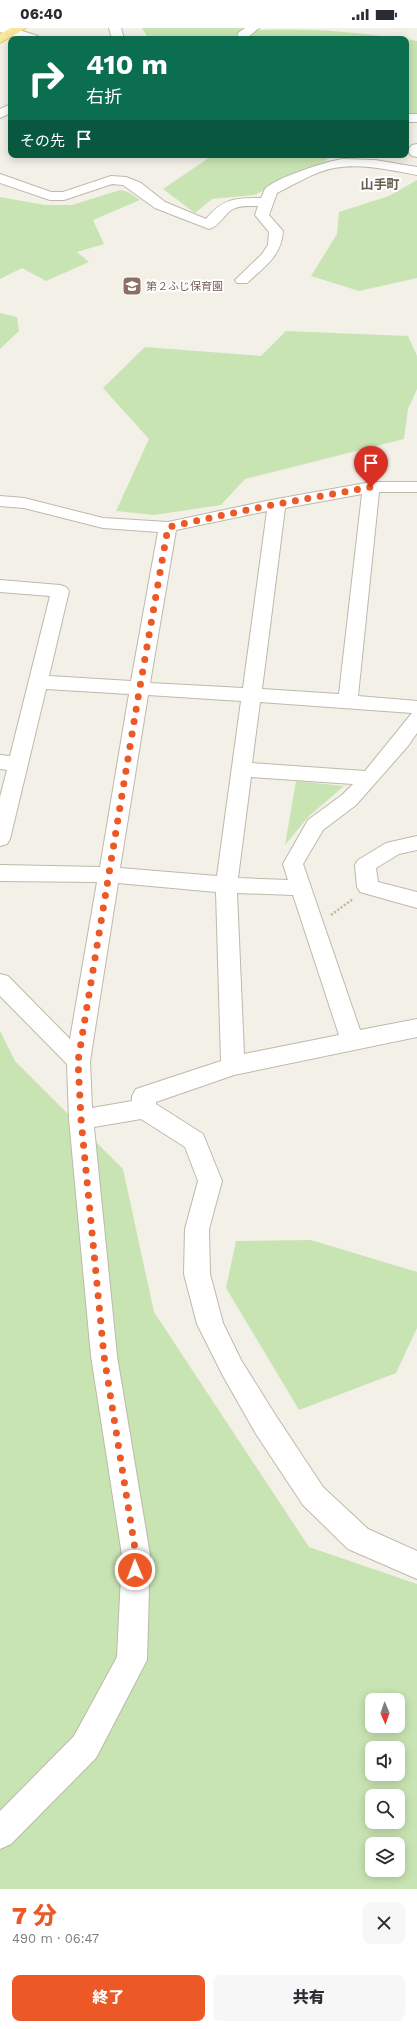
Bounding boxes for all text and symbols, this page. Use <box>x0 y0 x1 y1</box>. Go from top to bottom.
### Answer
text: 06:40 <box>20 5 63 23</box>
text: 410 m <box>86 48 168 81</box>
icon: right <box>20 52 72 104</box>
text: 右折 <box>86 86 122 107</box>
icon: arrive <box>73 128 95 150</box>
text: その先 <box>20 132 65 150</box>
district label: 山手町 <box>360 177 400 192</box>
school or university icon: 第２ふじ保育園 <box>121 275 143 297</box>
place label: 第２ふじ保育園 <box>146 280 223 293</box>
pin <box>354 446 388 487</box>
icon: arrive <box>360 452 382 474</box>
position arrow <box>114 1549 156 1591</box>
north arrow <box>365 1693 405 1733</box>
map controls <box>365 1693 405 1877</box>
button: sound <box>365 1741 405 1781</box>
button: search <box>365 1789 405 1829</box>
button: layers <box>365 1837 405 1877</box>
text: 7 分 <box>12 1902 57 1930</box>
button: close <box>363 1902 405 1944</box>
text: 490 m · 06:47 <box>12 1931 99 1946</box>
button: 終了 <box>12 1975 205 2021</box>
button: 共有 <box>213 1975 405 2021</box>

